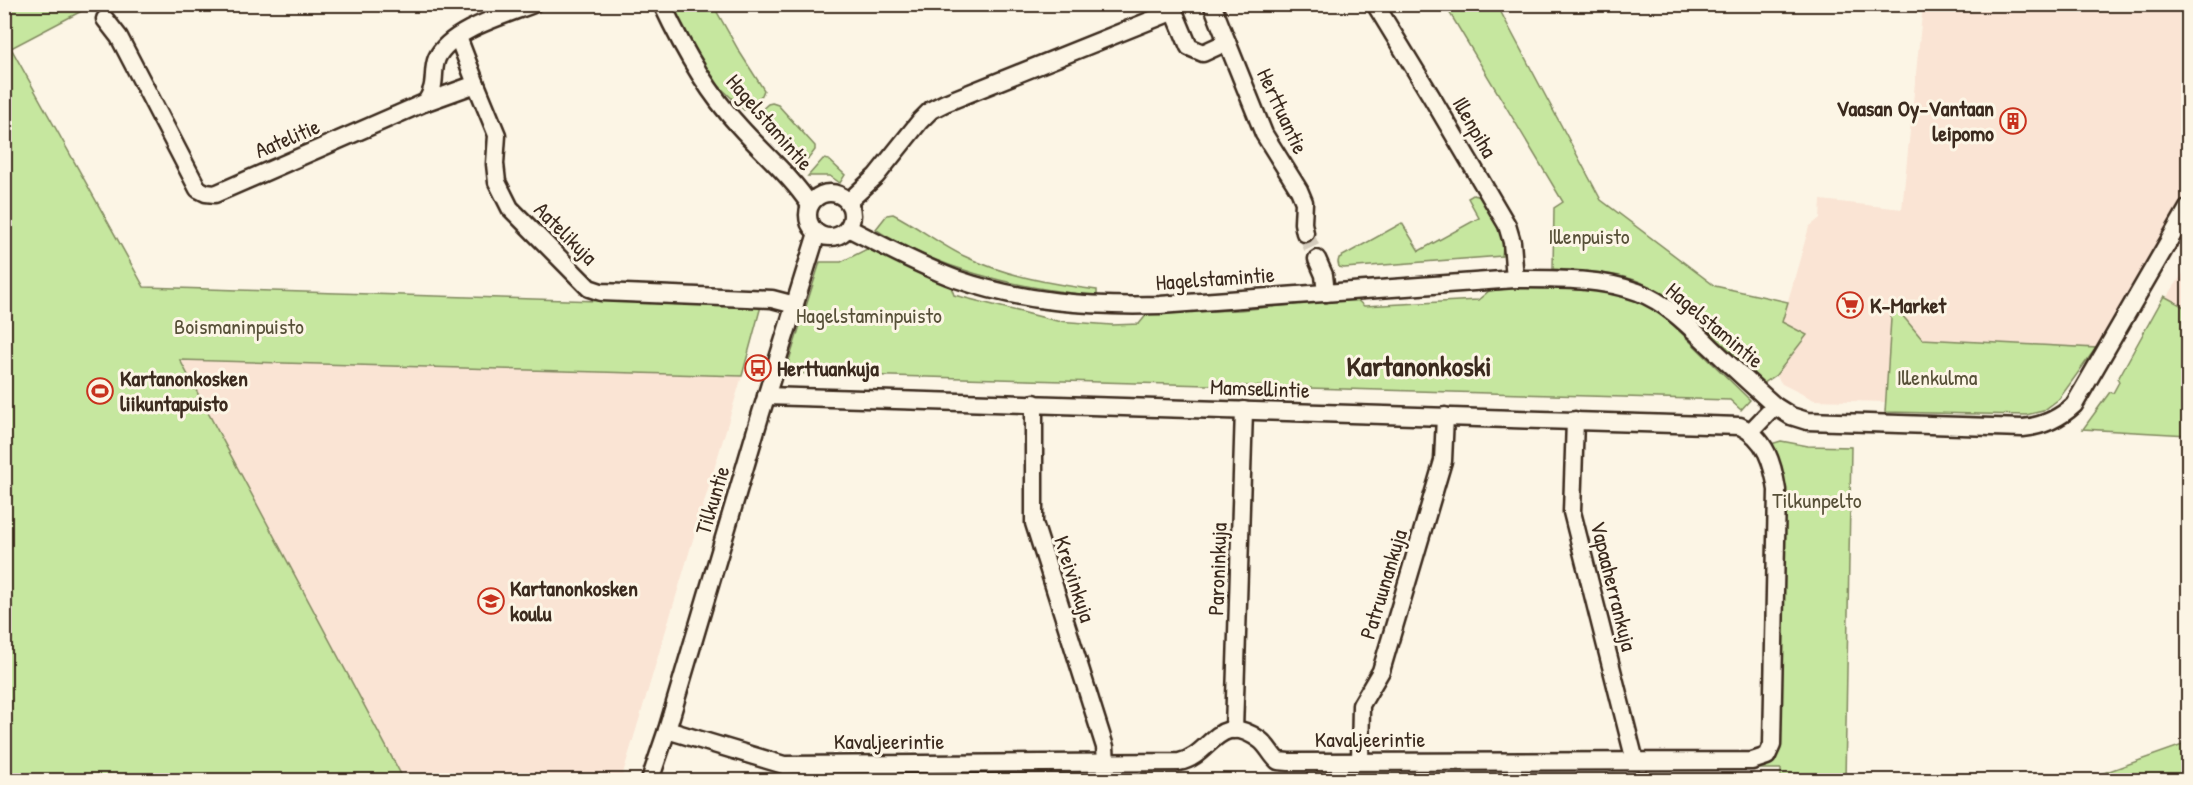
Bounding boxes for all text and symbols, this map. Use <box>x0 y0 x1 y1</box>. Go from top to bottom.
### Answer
street label: Herttuantie <box>1250 63 1316 159</box>
street label: Hagelstamintie <box>720 67 821 177</box>
street label: Illenpiha <box>1446 91 1505 163</box>
place label: Vaasan Oy-Vantaan leipomo <box>1836 93 1994 149</box>
building icon: Vaasan Oy-Vantaan leipomo <box>1998 106 2028 136</box>
street label: Aatelitie <box>250 111 324 165</box>
street label: Aatelikuja <box>528 195 605 272</box>
park label: Illenpuisto <box>1548 221 1630 251</box>
street label: Hagelstamintie <box>1155 259 1276 297</box>
street label: Hagelstamintie <box>1660 275 1770 375</box>
supermarket icon: K-Market <box>1835 290 1865 320</box>
place label: K-Market <box>1870 290 1947 320</box>
park label: Hagelstaminpuisto <box>796 300 942 330</box>
park label: Boismaninpuisto <box>174 311 304 341</box>
district label: Kartanonkoski <box>1346 347 1492 385</box>
bus stop icon: Herttuankuja <box>743 353 773 383</box>
place label: Herttuankuja <box>777 353 879 383</box>
park label: Illenkulma <box>1897 362 1978 392</box>
place label: Kartanonkosken liikuntapuisto <box>120 363 248 419</box>
street label: Mamsellintie <box>1210 371 1310 405</box>
sports icon: Kartanonkosken liikuntapuisto <box>85 376 115 406</box>
street label: Tilkuntie <box>687 462 737 538</box>
park label: Tilkunpelto <box>1772 485 1862 515</box>
street label: Vapaaherrankuja <box>1583 518 1645 654</box>
street label: Paroninkuja <box>1200 522 1234 616</box>
street label: Patruunankuja <box>1352 525 1414 642</box>
street label: Kreivinkuja <box>1047 532 1103 626</box>
place label: Kartanonkosken koulu <box>510 573 638 628</box>
school or university icon: Kartanonkosken koulu <box>476 586 506 616</box>
street label: Kavaljeerintie <box>1315 724 1426 754</box>
street label: Kavaljeerintie <box>834 726 945 756</box>

